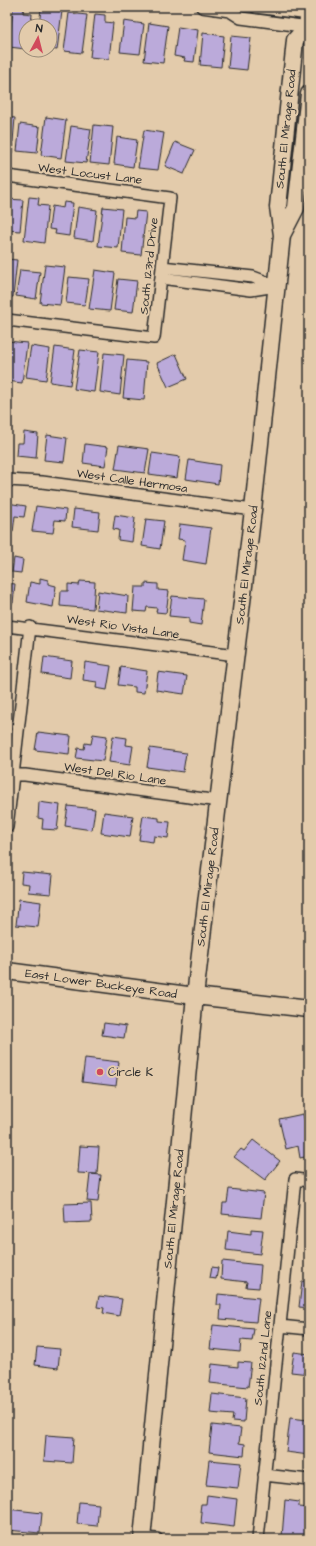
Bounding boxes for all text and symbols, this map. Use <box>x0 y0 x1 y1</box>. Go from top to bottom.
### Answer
north arrow <box>18 18 58 58</box>
text: N <box>35 21 44 36</box>
street label: South El Mirage Road <box>271 69 302 189</box>
street label: West Locust Lane <box>37 159 144 189</box>
street label: South 123rd Drive <box>135 216 163 315</box>
street label: West Calle Hermosa <box>75 465 189 497</box>
street label: South El Mirage Road <box>231 505 264 625</box>
street label: West Rio Vista Lane <box>66 611 181 643</box>
street label: West Del Rio Lane <box>63 758 168 790</box>
street label: South El Mirage Road <box>192 827 225 947</box>
street label: East Lower Buckeye Road <box>24 965 178 1004</box>
place label: Circle K <box>108 1064 154 1081</box>
marker: Circle K <box>95 1067 105 1077</box>
street label: South El Mirage Road <box>159 1149 190 1269</box>
street label: South 122nd Lane <box>250 1309 276 1406</box>

